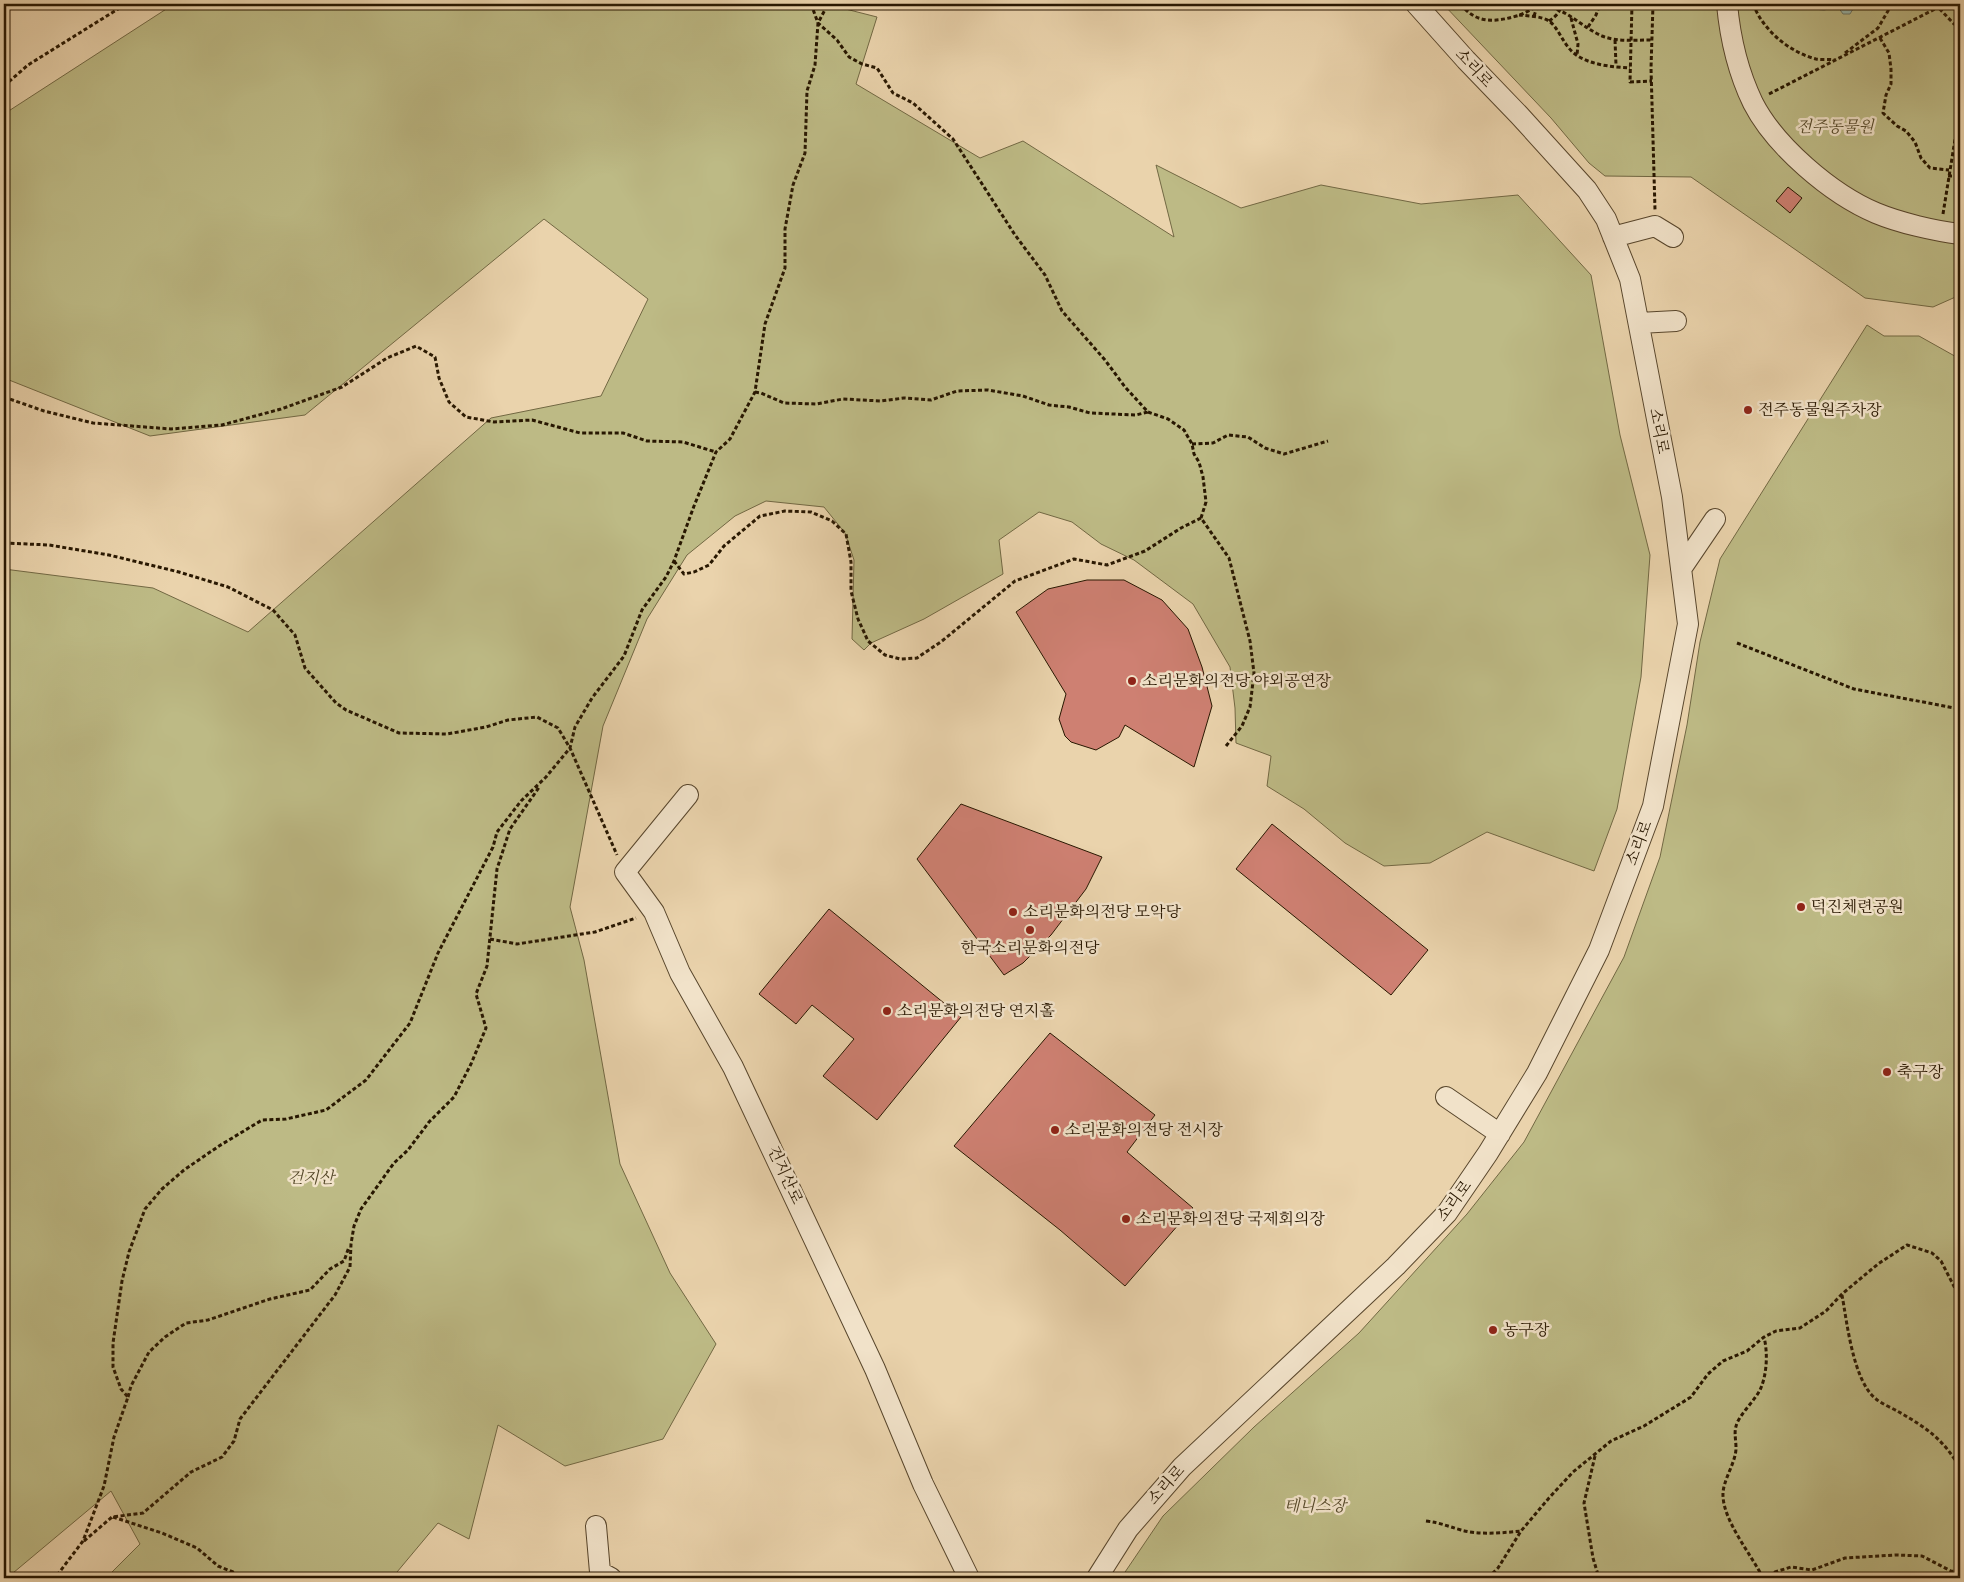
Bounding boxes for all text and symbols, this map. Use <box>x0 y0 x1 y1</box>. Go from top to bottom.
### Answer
street label: 소리로 <box>1451 44 1497 92</box>
park label: 전주동물원 <box>1796 117 1875 137</box>
place label: 전주동물원주차장 <box>1758 400 1882 420</box>
marker: 전주동물원주차장 <box>1742 404 1754 416</box>
street label: 소리로 <box>1645 406 1673 456</box>
place label: 소리문화의전당 야외공연장 <box>1142 671 1331 691</box>
marker: 소리문화의전당 야외공연장 <box>1126 675 1138 687</box>
street label: 소리로 <box>1621 817 1657 868</box>
place label: 덕진체련공원 <box>1811 897 1904 917</box>
marker: 덕진체련공원 <box>1795 901 1807 913</box>
place label: 소리문화의전당 모악당 <box>1023 902 1181 922</box>
marker: 소리문화의전당 모악당 <box>1007 906 1019 918</box>
marker: 한국소리문화의전당 <box>1024 924 1036 936</box>
place label: 한국소리문화의전당 <box>960 938 1100 958</box>
place label: 소리문화의전당 연지홀 <box>897 1001 1055 1021</box>
marker: 소리문화의전당 연지홀 <box>881 1005 893 1017</box>
place label: 축구장 <box>1897 1062 1944 1082</box>
marker: 축구장 <box>1881 1066 1893 1078</box>
place label: 소리문화의전당 전시장 <box>1065 1120 1223 1140</box>
marker: 소리문화의전당 전시장 <box>1049 1124 1061 1136</box>
street label: 건지산로 <box>763 1143 807 1208</box>
park label: 건지산 <box>288 1168 337 1188</box>
street label: 소리로 <box>1432 1176 1476 1226</box>
place label: 소리문화의전당 국제회의장 <box>1136 1209 1325 1229</box>
marker: 소리문화의전당 국제회의장 <box>1120 1213 1132 1225</box>
place label: 농구장 <box>1503 1320 1550 1340</box>
marker: 농구장 <box>1487 1324 1499 1336</box>
street label: 소리로 <box>1143 1461 1189 1509</box>
park label: 테니스장 <box>1284 1496 1348 1516</box>

